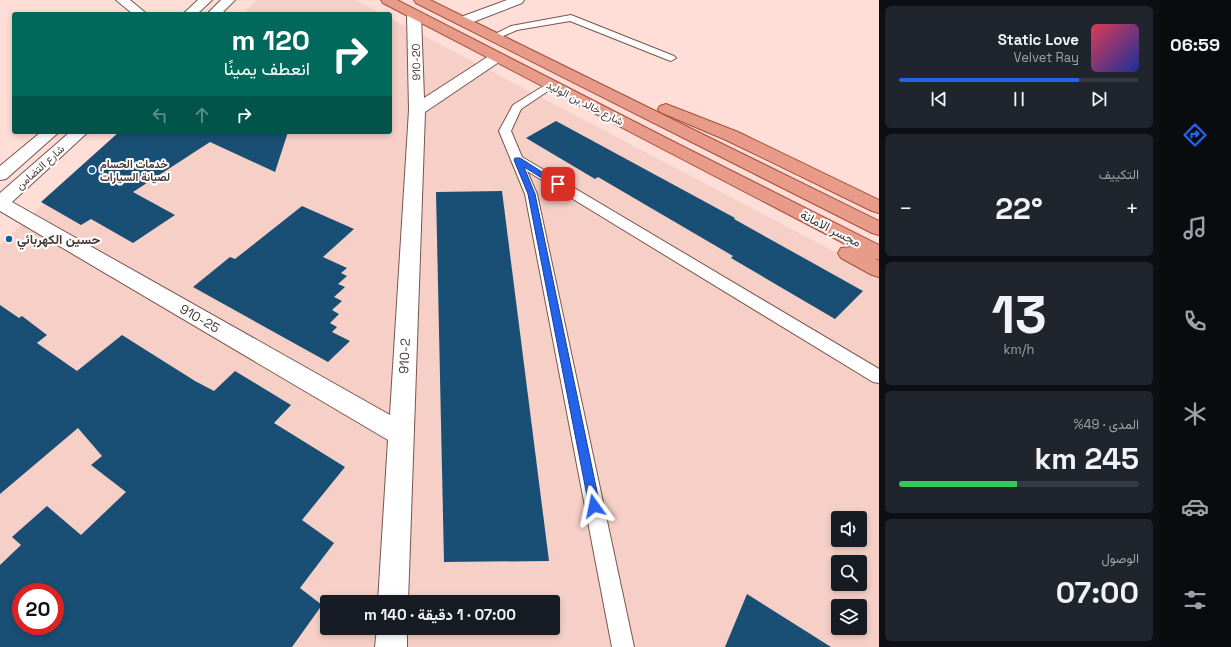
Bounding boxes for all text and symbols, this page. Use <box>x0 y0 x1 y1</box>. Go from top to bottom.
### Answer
text: 120 m <box>232 22 310 58</box>
icon: right <box>324 28 376 80</box>
text: Static Love <box>998 30 1079 49</box>
text: 06:59 <box>1170 33 1220 56</box>
street label: 910-20 <box>409 43 423 81</box>
text: Velvet Ray <box>1014 49 1079 66</box>
text: انعطف يمينًا <box>224 57 310 80</box>
street label: شارع خالد بن الوليد <box>544 78 626 129</box>
icon: previous <box>928 88 950 110</box>
icon: pause <box>1008 88 1030 110</box>
icon: next <box>1088 88 1110 110</box>
icon: left <box>149 104 171 126</box>
icon: ahead <box>191 104 213 126</box>
icon: right <box>233 104 255 126</box>
icon: directions <box>1181 121 1209 149</box>
street label: شارع التضامن <box>13 141 68 193</box>
place label: خدمات الحسام لصيانة السيارات <box>100 157 170 184</box>
marker: خدمات الحسام لصيانة السيارات <box>87 165 97 175</box>
text: التكييف <box>1099 166 1139 183</box>
pin <box>541 167 575 201</box>
icon: arrive <box>547 173 569 195</box>
text: 22° <box>995 189 1043 228</box>
text: − <box>899 194 913 222</box>
text: + <box>1125 194 1139 222</box>
street label: مجسر الامانة <box>797 206 864 251</box>
icon: music <box>1181 214 1209 242</box>
place label: حسين الكهربائي <box>17 231 100 250</box>
marker: حسين الكهربائي <box>4 234 14 244</box>
text: 13 <box>991 282 1047 348</box>
street label: 910-25 <box>177 300 223 337</box>
icon: phone <box>1181 307 1209 335</box>
street label: 910-2 <box>395 338 414 374</box>
text: km/h <box>1004 341 1034 358</box>
icon: climate <box>1181 400 1209 428</box>
text: المدى · 49% <box>1073 416 1139 433</box>
text: 245 km <box>1034 439 1139 478</box>
position arrow <box>573 485 615 527</box>
icon: car <box>1181 493 1209 521</box>
map controls <box>831 511 867 635</box>
button: sound <box>831 511 867 547</box>
text: الوصول <box>1101 550 1139 567</box>
button: search <box>831 555 867 591</box>
text: 07:00 <box>1056 573 1139 612</box>
speed limit sign: 20 <box>12 583 64 635</box>
icon: filters <box>1181 586 1209 614</box>
button: layers <box>831 599 867 635</box>
text: 07:00 · 1 دقيقة · 140 m <box>364 605 516 624</box>

